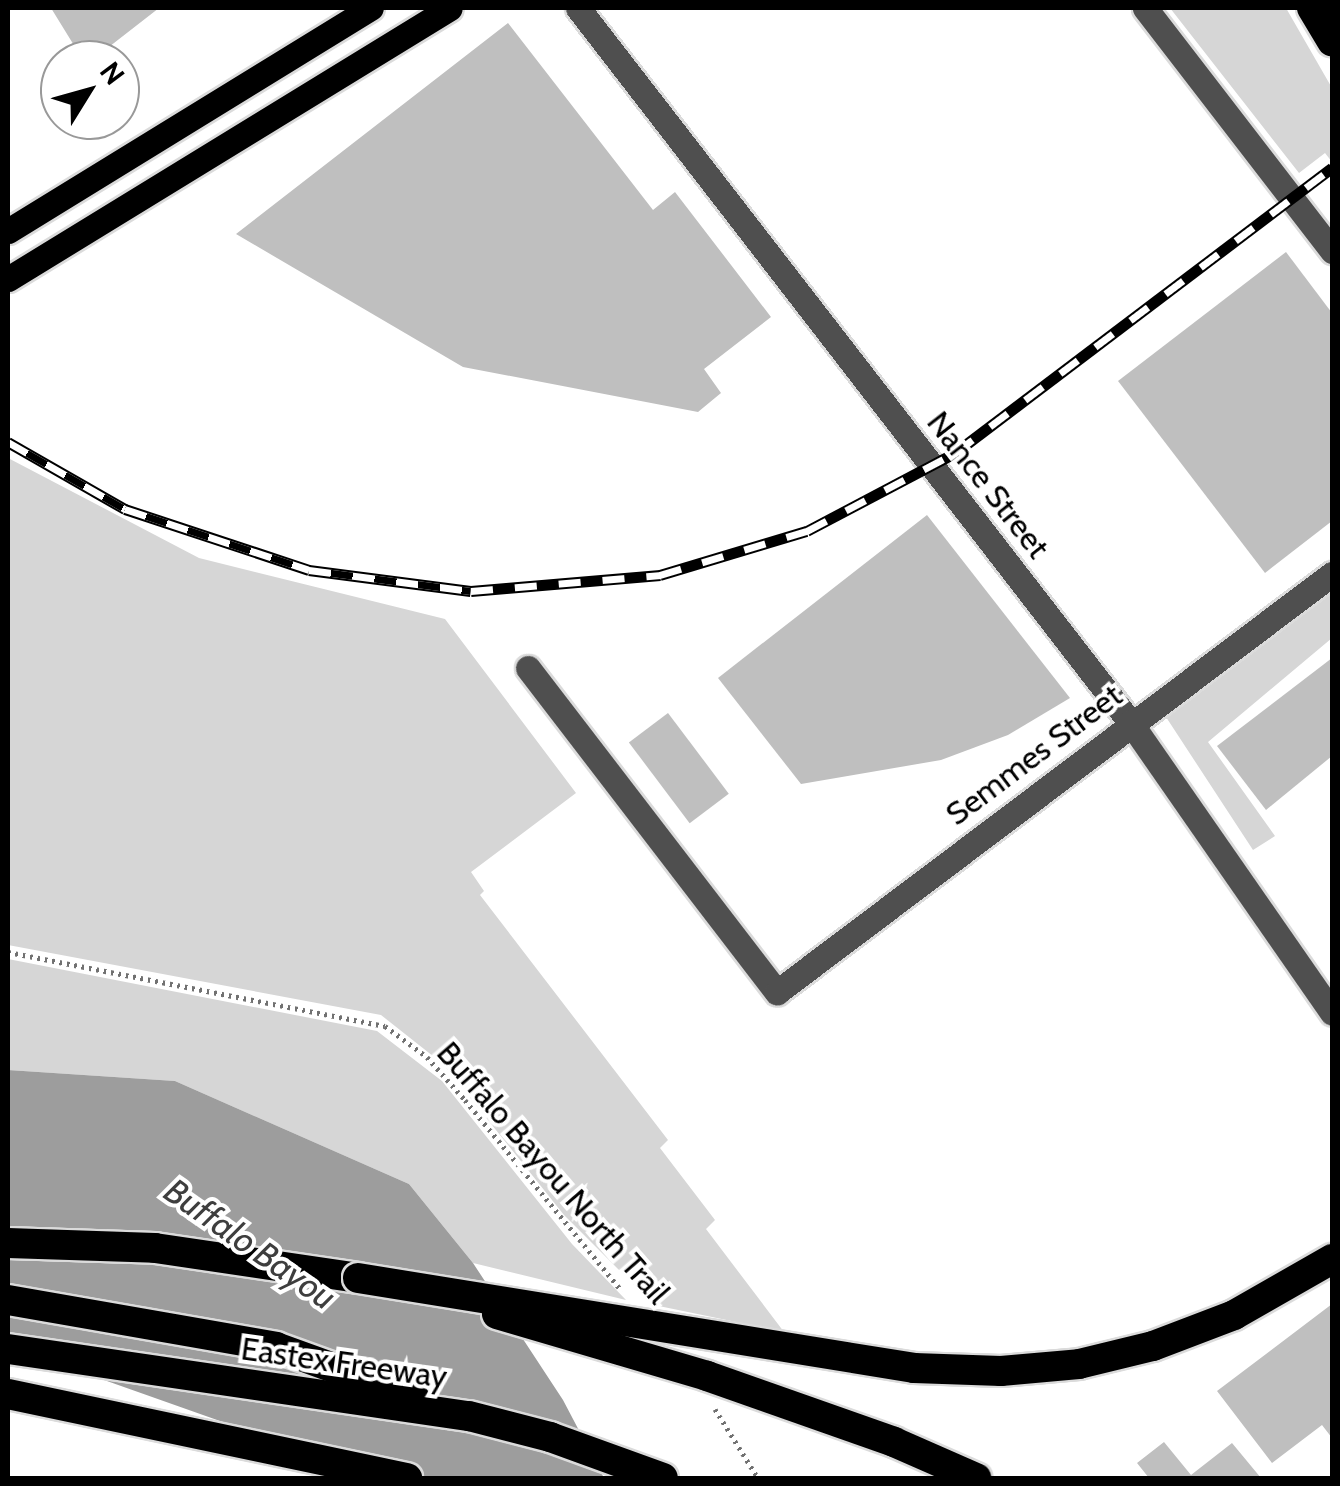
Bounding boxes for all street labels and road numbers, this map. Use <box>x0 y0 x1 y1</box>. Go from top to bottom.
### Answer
street label: Nance Street <box>919 404 1057 566</box>
street label: Semmes Street <box>938 676 1130 834</box>
street label: Buffalo Bayou North Trail <box>429 1034 677 1312</box>
street label: Eastex Freeway <box>239 1330 449 1396</box>

